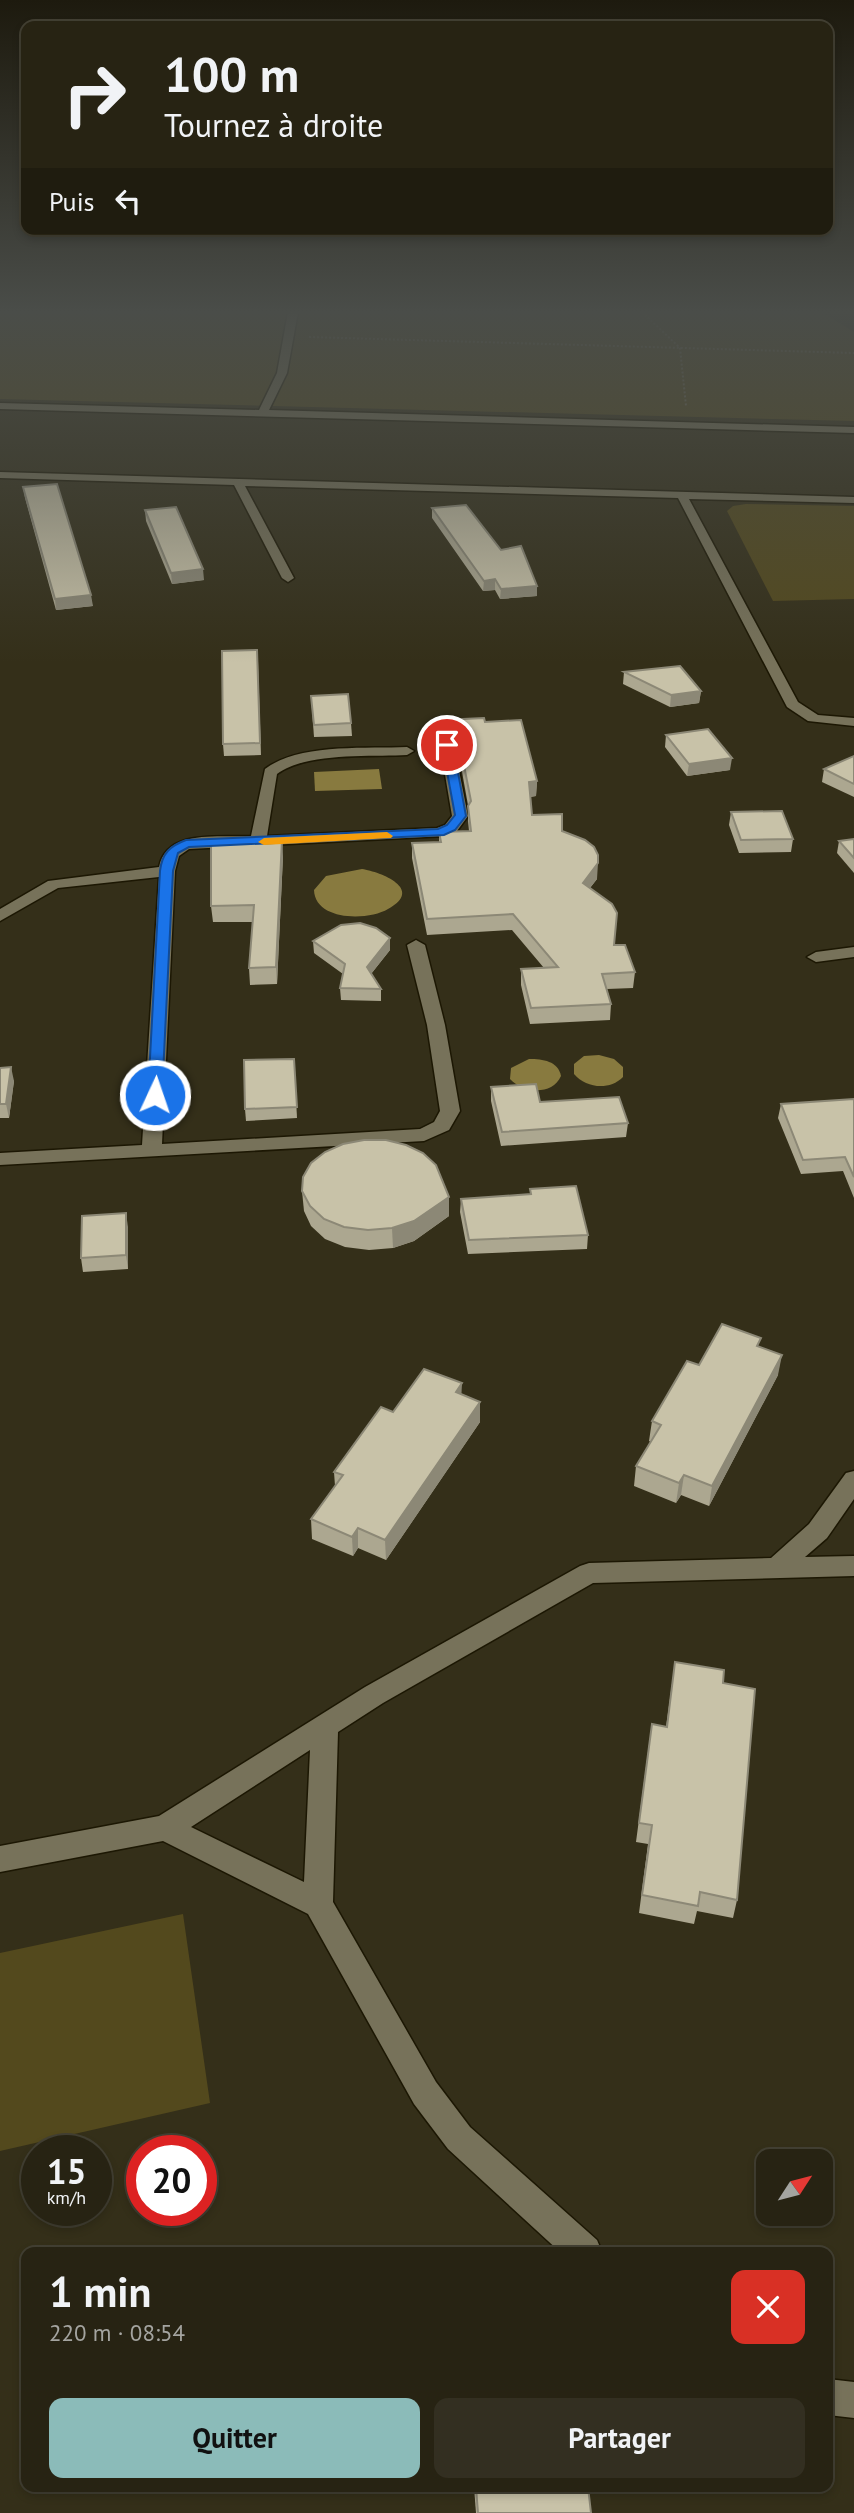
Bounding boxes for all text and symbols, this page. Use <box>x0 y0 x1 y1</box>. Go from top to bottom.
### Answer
text: 100 m <box>164 42 299 106</box>
icon: right <box>49 49 140 140</box>
text: Tournez à droite <box>164 104 383 146</box>
icon: left <box>109 182 147 220</box>
text: Puis <box>49 185 95 218</box>
pin <box>417 715 477 775</box>
icon: arrive <box>428 726 466 764</box>
position arrow <box>118 1058 192 1132</box>
speed limit sign: 20 <box>126 2135 217 2226</box>
text: 15 <box>47 2148 86 2194</box>
north arrow <box>756 2149 833 2226</box>
map controls <box>756 2149 833 2226</box>
text: km/h <box>47 2186 86 2209</box>
text: 1 min <box>49 2264 151 2319</box>
button: close <box>731 2270 805 2344</box>
text: 220 m · 08:54 <box>49 2318 185 2347</box>
button: Quitter <box>49 2398 420 2478</box>
button: Partager <box>434 2398 805 2478</box>

